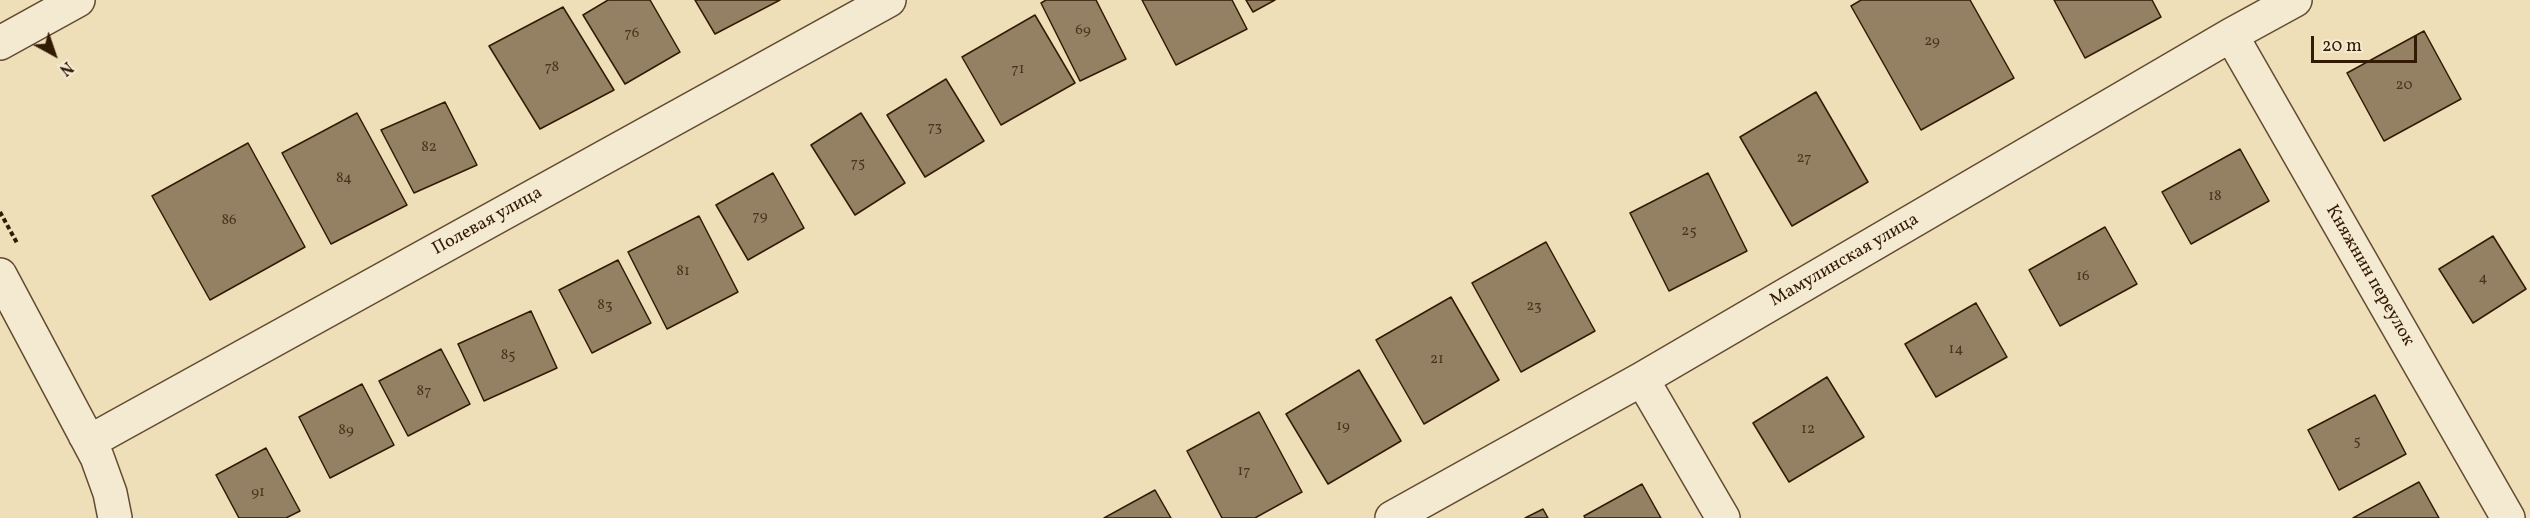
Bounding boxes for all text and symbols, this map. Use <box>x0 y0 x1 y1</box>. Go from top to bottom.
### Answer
house number: 69 <box>1075 22 1091 40</box>
north arrow <box>24 24 84 84</box>
scale bar <box>2314 24 2420 62</box>
house number: 76 <box>625 25 639 43</box>
house number: 29 <box>1924 33 1940 51</box>
text: 20 m <box>2322 34 2362 59</box>
text: N <box>54 56 77 80</box>
house number: 78 <box>545 59 559 77</box>
house number: 71 <box>1011 61 1025 79</box>
house number: 20 <box>2396 77 2412 95</box>
house number: 73 <box>928 119 942 137</box>
house number: 82 <box>421 139 437 157</box>
house number: 27 <box>1797 150 1811 168</box>
house number: 75 <box>851 155 865 173</box>
house number: 84 <box>336 170 352 188</box>
street label: Полевая улица <box>429 183 547 261</box>
house number: 18 <box>2208 188 2222 206</box>
street label: Княжнин переулок <box>2320 202 2418 350</box>
house number: 79 <box>753 208 767 226</box>
street label: Мамулинская улица <box>1767 210 1923 312</box>
house number: 86 <box>221 212 237 230</box>
house number: 25 <box>1681 223 1697 241</box>
house number: 81 <box>676 263 690 281</box>
house number: 16 <box>2076 268 2090 286</box>
house number: 4 <box>2479 270 2487 288</box>
house number: 83 <box>597 297 613 315</box>
house number: 23 <box>1526 298 1542 316</box>
house number: 14 <box>1949 341 1963 359</box>
house number: 85 <box>501 347 515 365</box>
house number: 21 <box>1430 351 1444 369</box>
house number: 87 <box>417 383 431 401</box>
house number: 19 <box>1336 418 1350 436</box>
house number: 12 <box>1801 421 1815 439</box>
house number: 89 <box>338 422 354 440</box>
house number: 5 <box>2353 433 2361 451</box>
house number: 17 <box>1237 463 1251 481</box>
house number: 91 <box>251 484 265 502</box>

